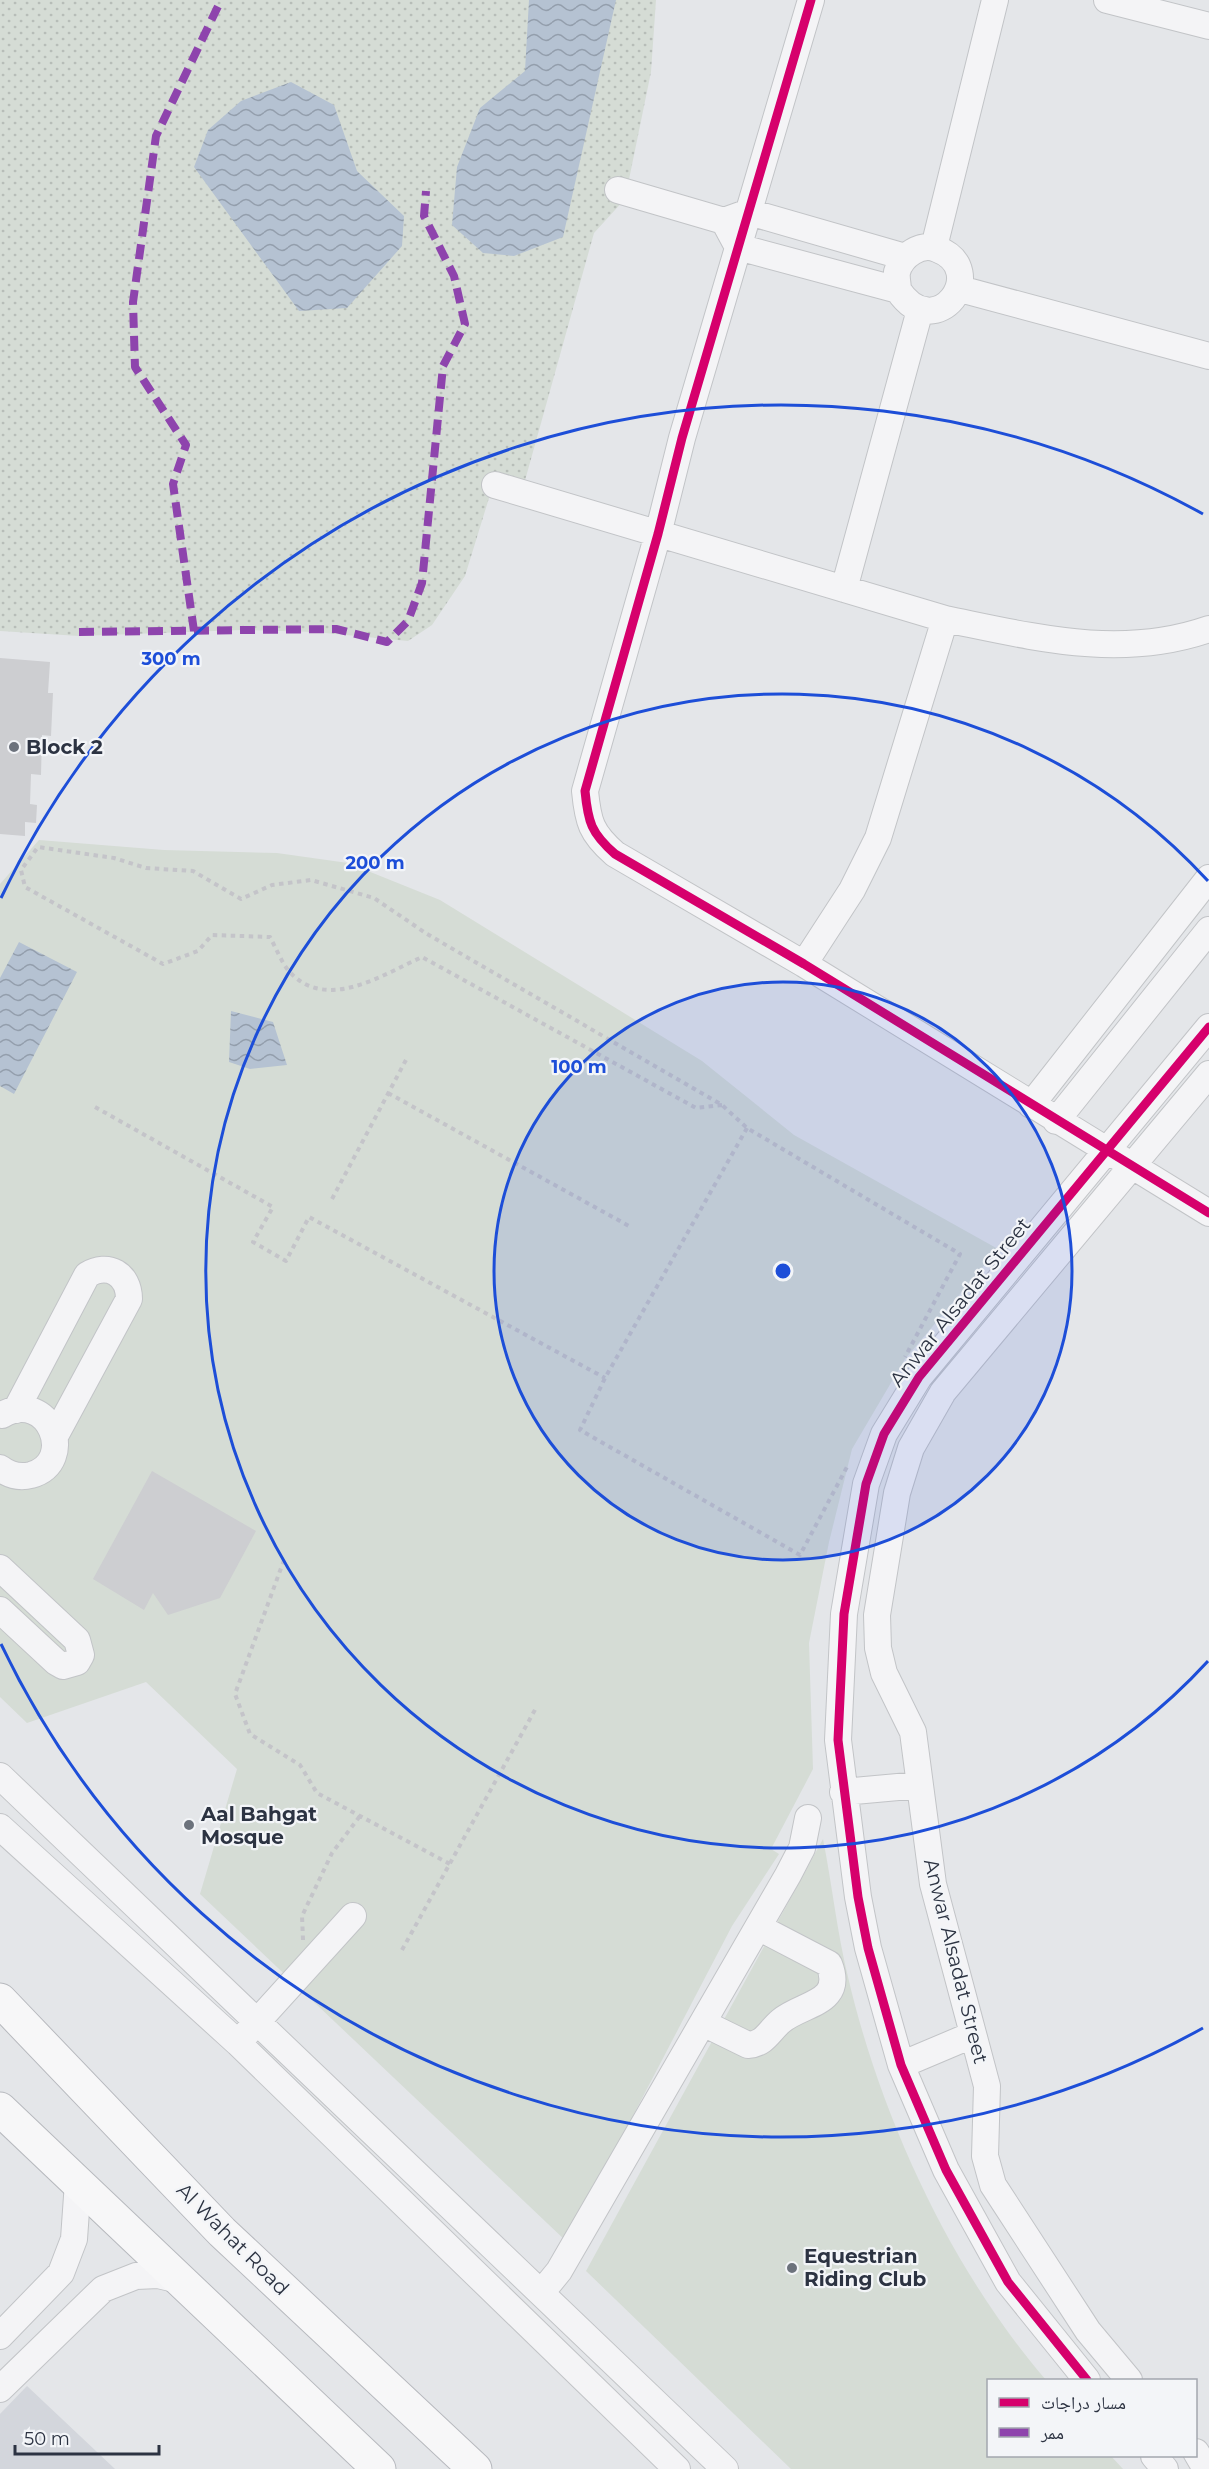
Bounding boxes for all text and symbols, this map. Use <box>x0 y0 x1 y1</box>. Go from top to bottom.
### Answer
text: 300 m <box>140 648 201 670</box>
place label: Block 2 <box>26 735 103 759</box>
marker: Block 2 <box>7 740 21 754</box>
text: 200 m <box>345 852 405 874</box>
text: 100 m <box>551 1056 607 1078</box>
street label: Anwar Alsadat Street <box>884 1213 1036 1391</box>
centre of rings <box>773 1261 793 1281</box>
place label: Aal Bahgat Mosque <box>200 1802 317 1849</box>
marker: Aal Bahgat Mosque <box>182 1818 196 1832</box>
street label: Anwar Alsadat Street <box>919 1856 993 2066</box>
street label: Al Wahat Road <box>172 2178 294 2300</box>
place label: Equestrian Riding Club <box>804 2244 926 2291</box>
marker: Equestrian Riding Club <box>785 2261 799 2275</box>
legend <box>987 2379 1197 2457</box>
text: مسار دراجات <box>1041 2392 1126 2414</box>
scale bar <box>15 2418 159 2456</box>
text: ممر <box>1040 2422 1064 2444</box>
text: 50 m <box>24 2428 70 2450</box>

